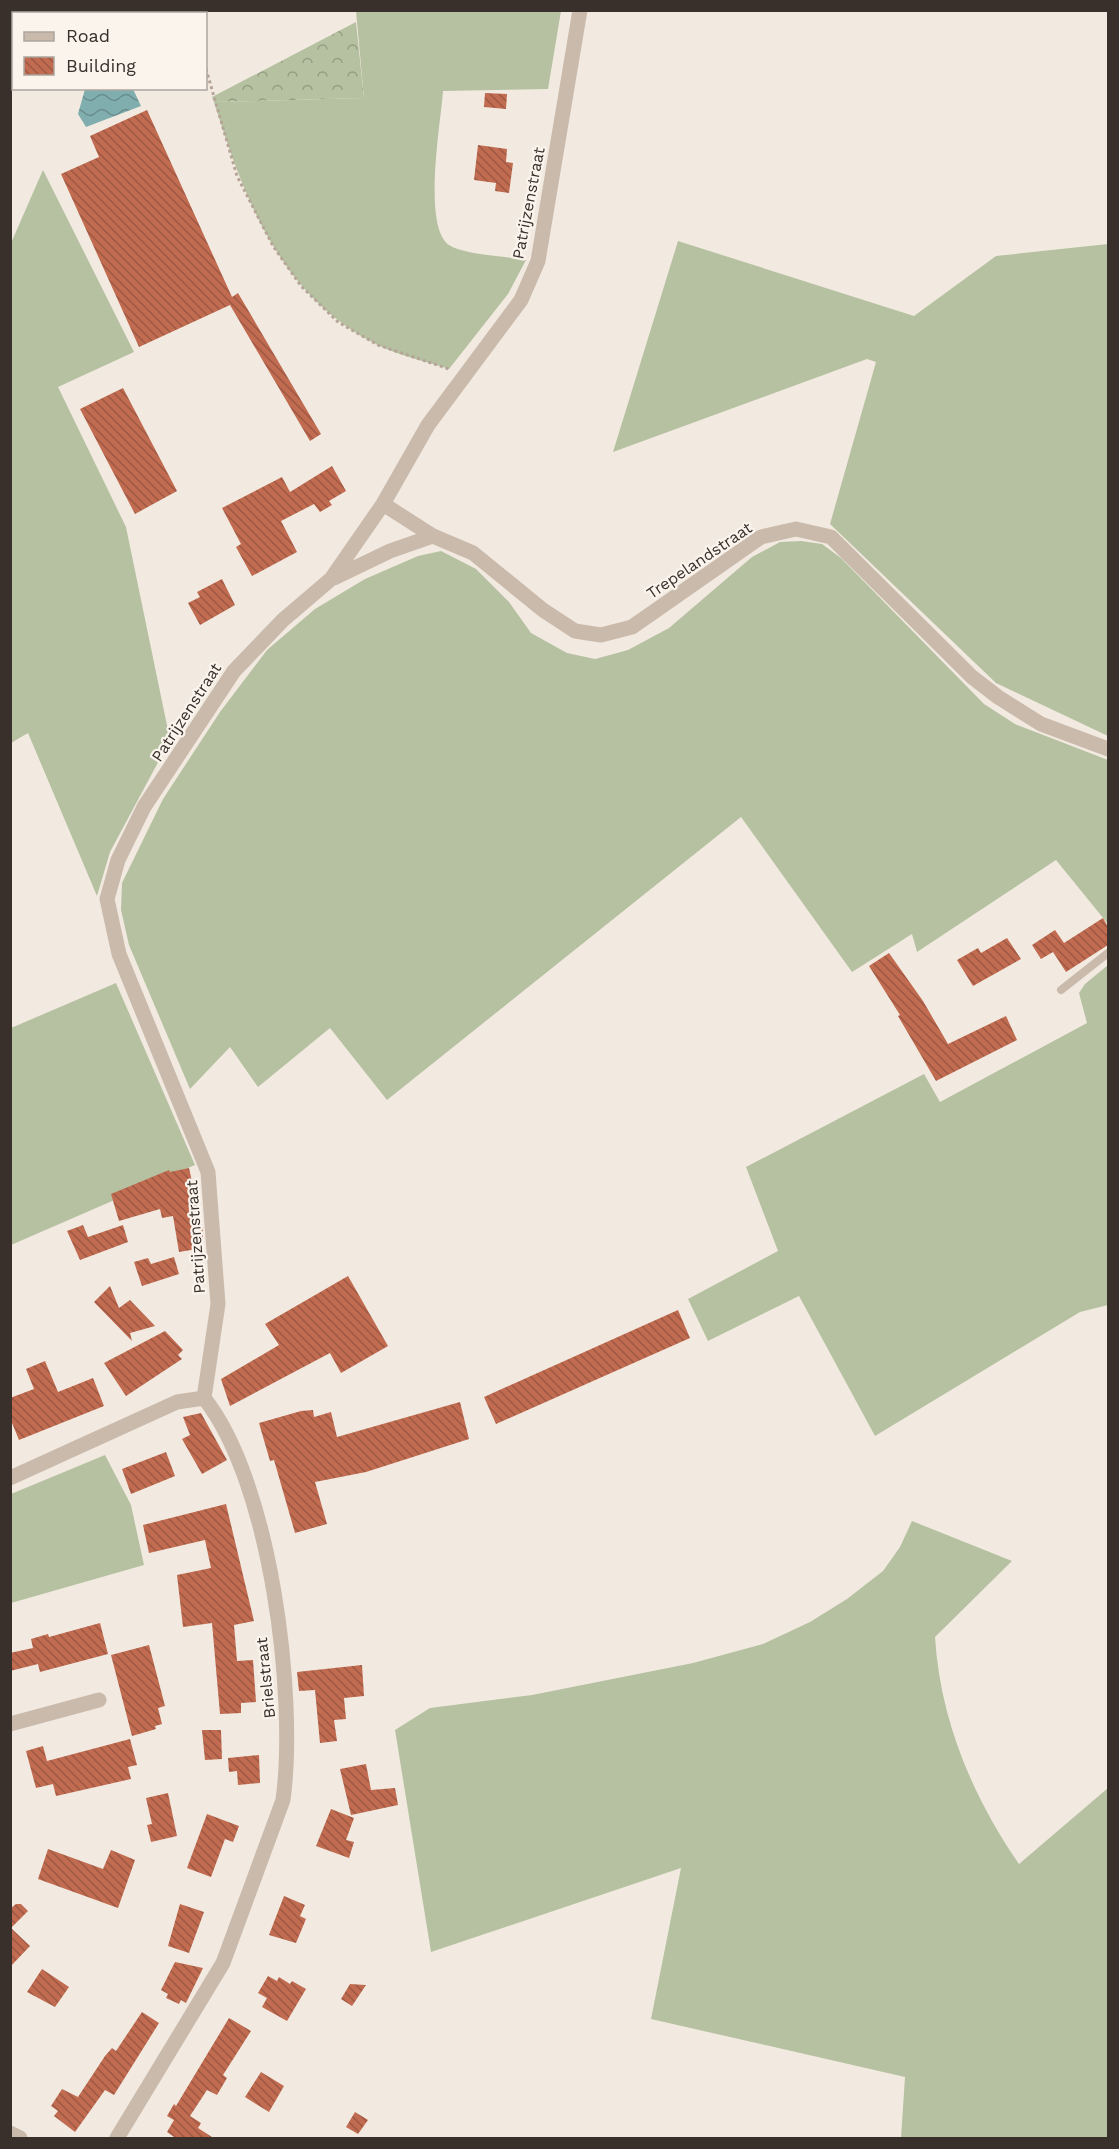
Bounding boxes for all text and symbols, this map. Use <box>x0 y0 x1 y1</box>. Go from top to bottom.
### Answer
legend <box>12 12 207 90</box>
text: Road <box>66 25 110 46</box>
text: Building <box>66 55 136 76</box>
street label: Patrijzenstraat <box>508 145 549 261</box>
street label: Trepelandstraat <box>643 518 756 603</box>
street label: Patrijzenstraat <box>147 659 226 765</box>
street label: Patrijzenstraat <box>182 1179 209 1294</box>
street label: Brielstraat <box>252 1636 279 1719</box>

